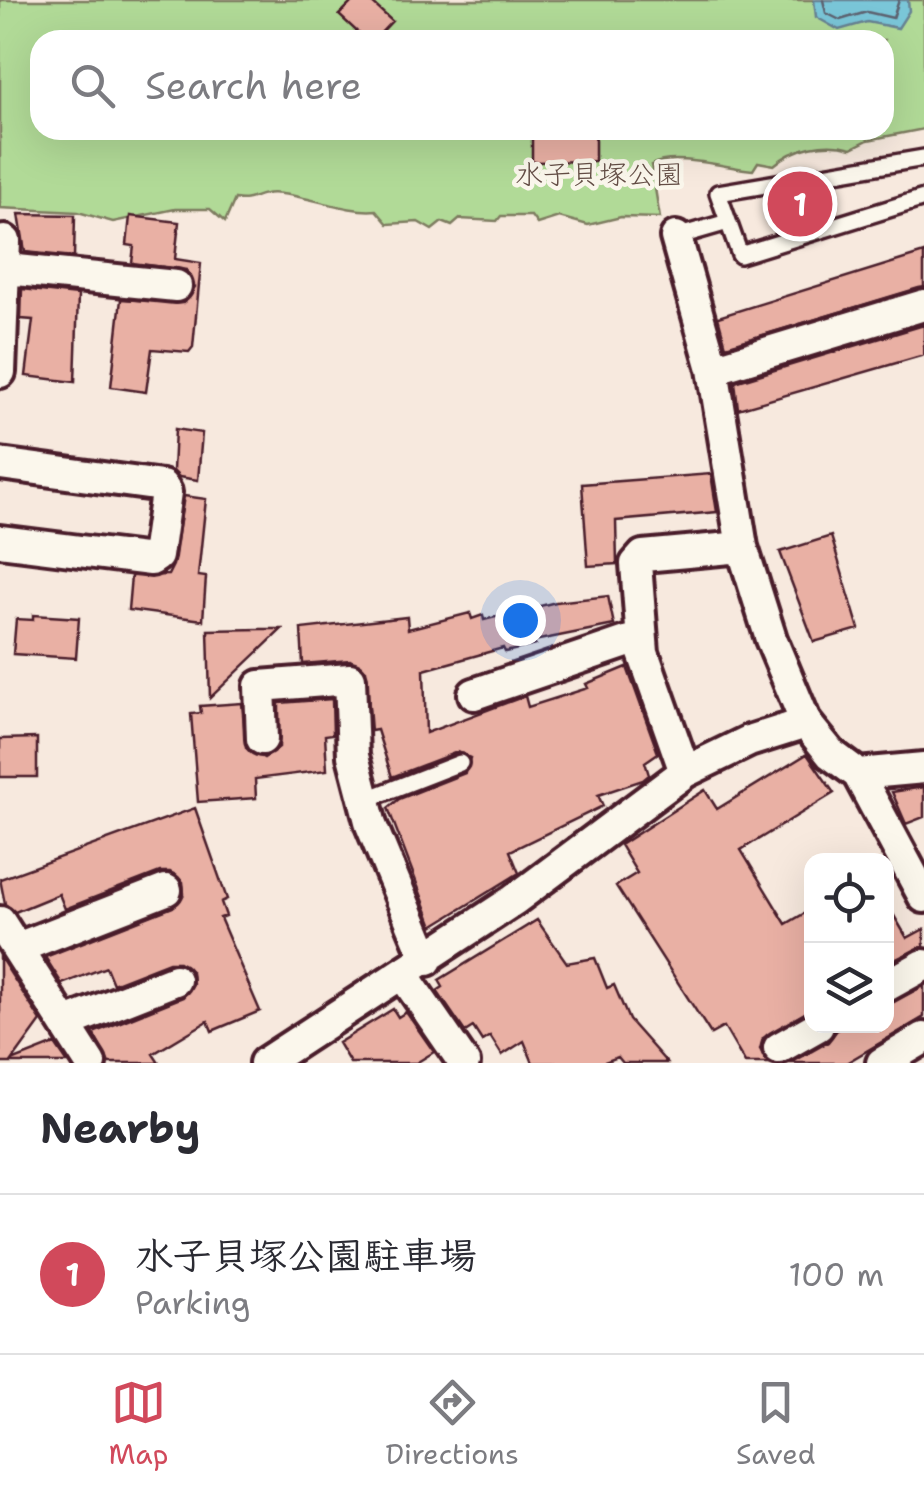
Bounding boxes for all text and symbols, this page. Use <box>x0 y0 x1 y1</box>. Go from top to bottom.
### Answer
search box <box>30 30 894 140</box>
icon: search <box>65 58 120 113</box>
text: Search here <box>145 60 362 111</box>
park label: 水子貝塚公園 <box>515 155 683 193</box>
pin: 1 <box>768 166 832 242</box>
your location <box>495 595 546 646</box>
map controls <box>804 853 894 1033</box>
button: locate <box>804 853 894 943</box>
button: layers <box>804 943 894 1033</box>
text: Nearby <box>40 1100 200 1156</box>
text: 水子貝塚公園駐車場 <box>135 1230 477 1281</box>
text: 1 <box>65 1253 80 1296</box>
text: 100 m <box>788 1253 884 1296</box>
text: Parking <box>135 1281 250 1324</box>
tab: Map <box>109 1375 168 1473</box>
tab: Directions <box>385 1375 519 1473</box>
tab: Saved <box>736 1375 815 1473</box>

